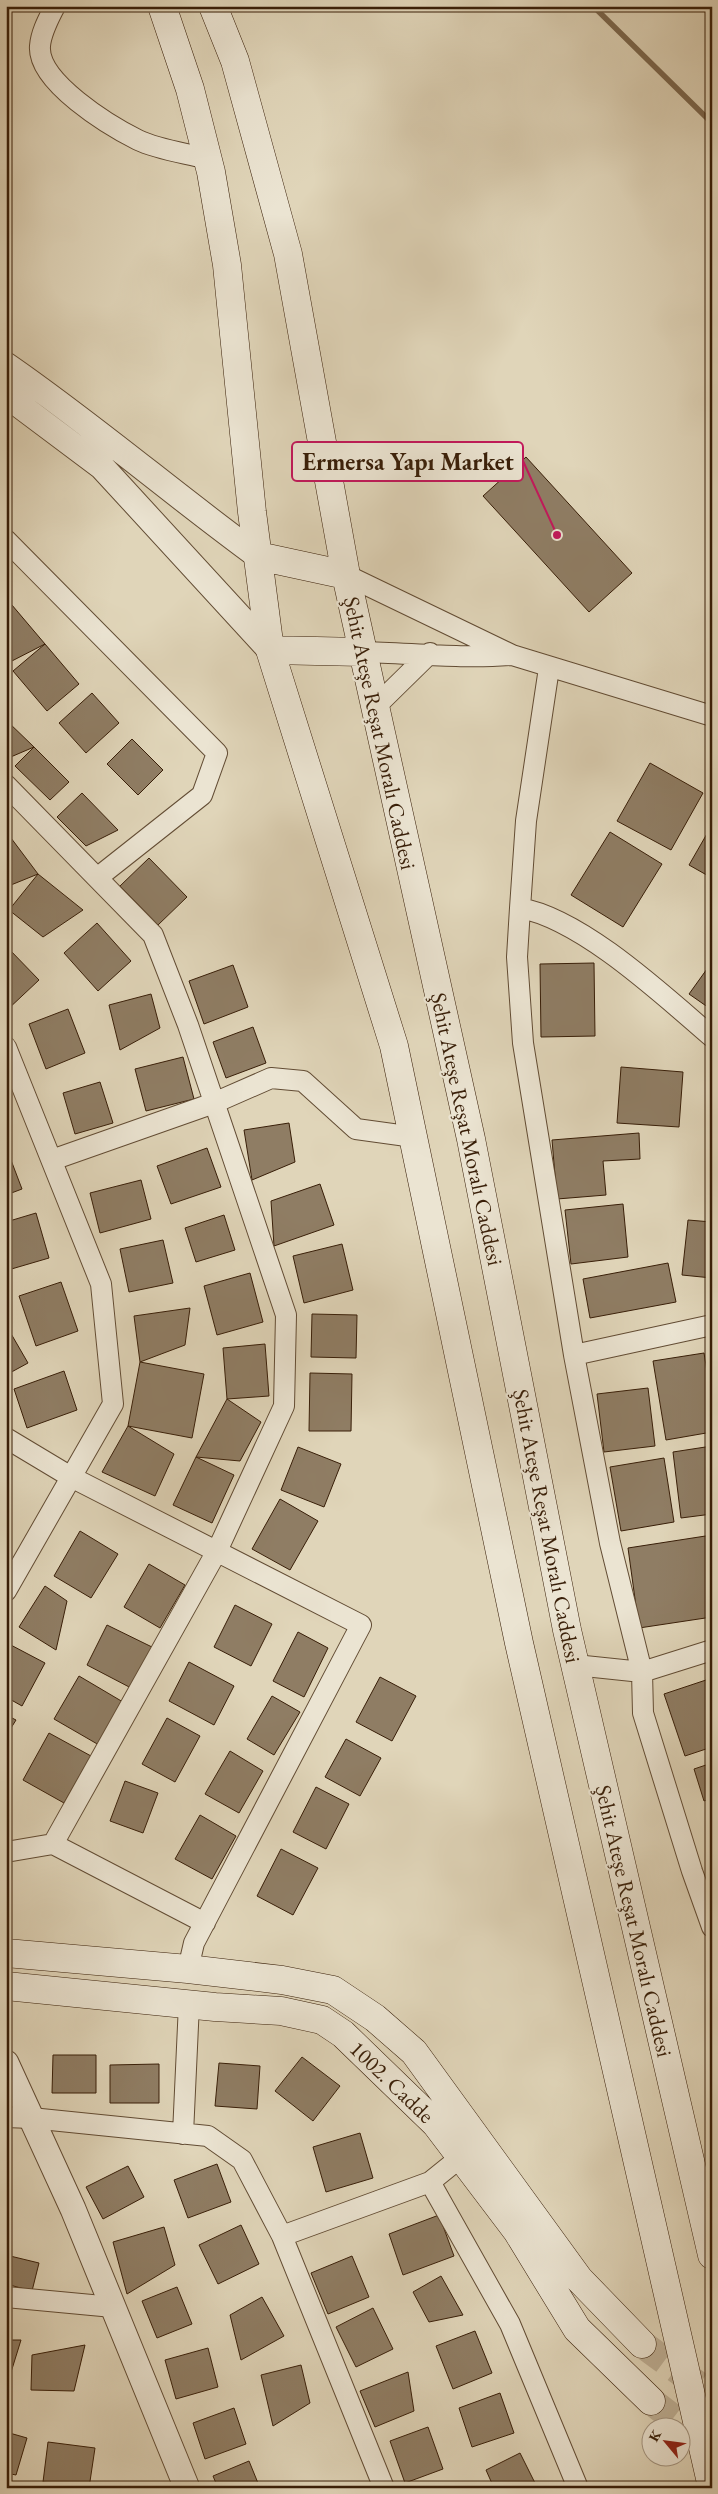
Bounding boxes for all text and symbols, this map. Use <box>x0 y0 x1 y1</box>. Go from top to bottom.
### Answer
callout: Ermersa Yapı Market <box>292 442 523 481</box>
text: Ermersa Yapı Market <box>302 446 514 477</box>
street label: Şehit Ateşe Reşat Moralı Caddesi <box>337 594 423 872</box>
street label: Şehit Ateşe Reşat Moralı Caddesi <box>424 990 510 1268</box>
street label: Şehit Ateşe Reşat Moralı Caddesi <box>506 1387 588 1665</box>
street label: Şehit Ateşe Reşat Moralı Caddesi <box>589 1782 679 2060</box>
street label: 1002. Cadde <box>343 2034 441 2130</box>
north arrow <box>640 2416 690 2466</box>
text: K <box>644 2426 665 2445</box>

